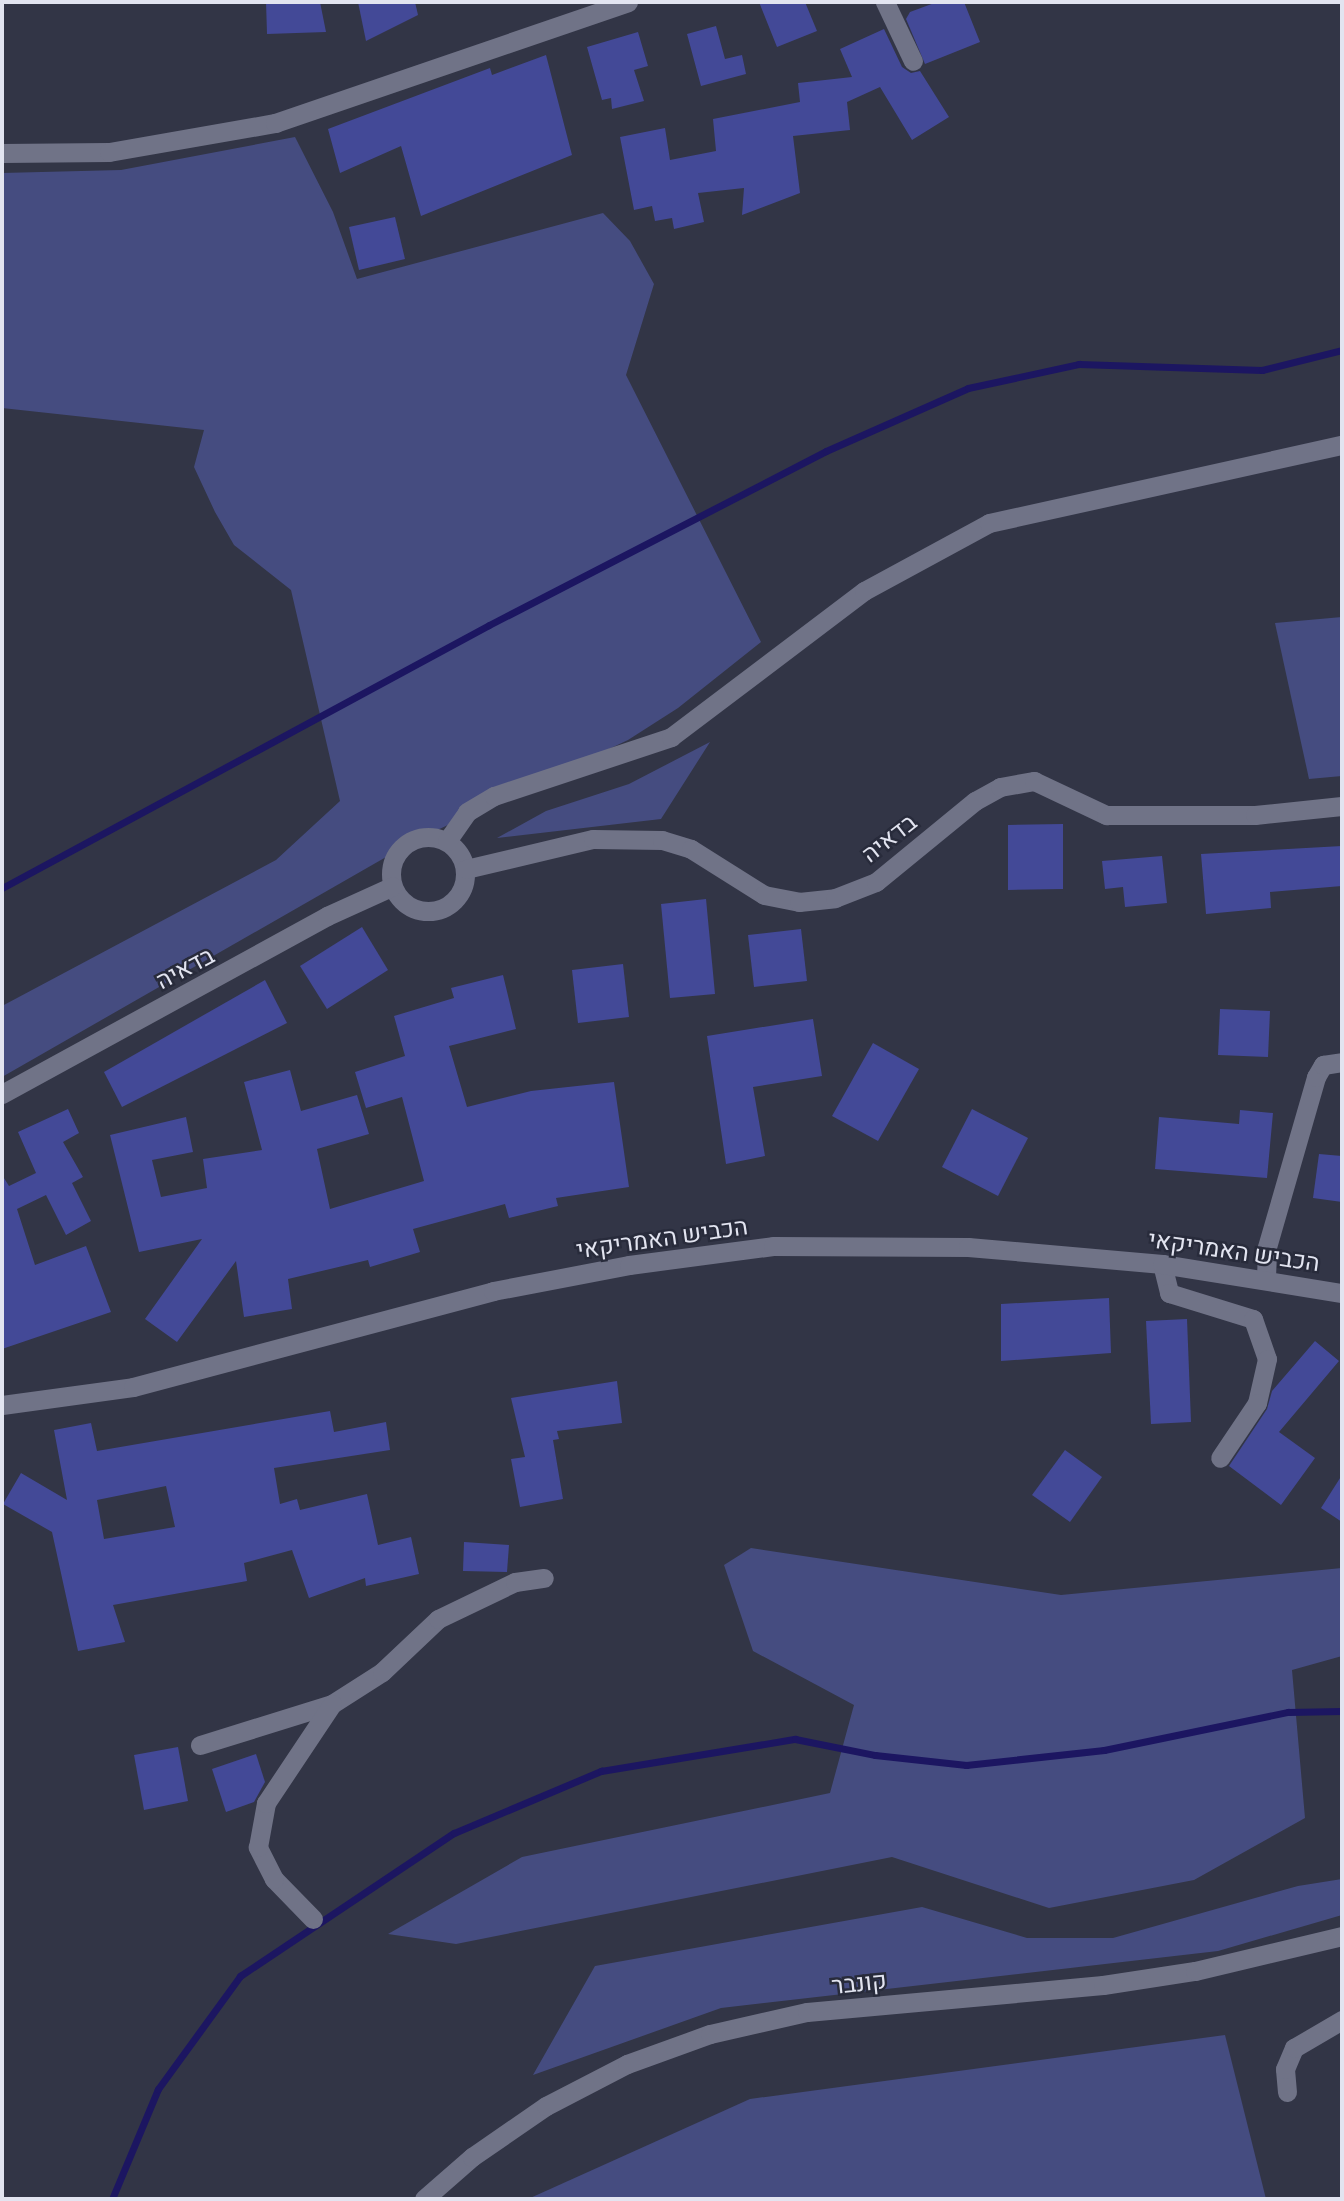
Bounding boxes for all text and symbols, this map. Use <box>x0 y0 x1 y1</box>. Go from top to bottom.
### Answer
street label: בדאיה <box>856 808 922 868</box>
street label: בדאיה <box>151 941 219 995</box>
street label: הכביש האמריקאי <box>574 1212 750 1264</box>
street label: הכביש האמריקאי <box>1146 1225 1322 1277</box>
street label: קונבר <box>830 1966 888 2000</box>

